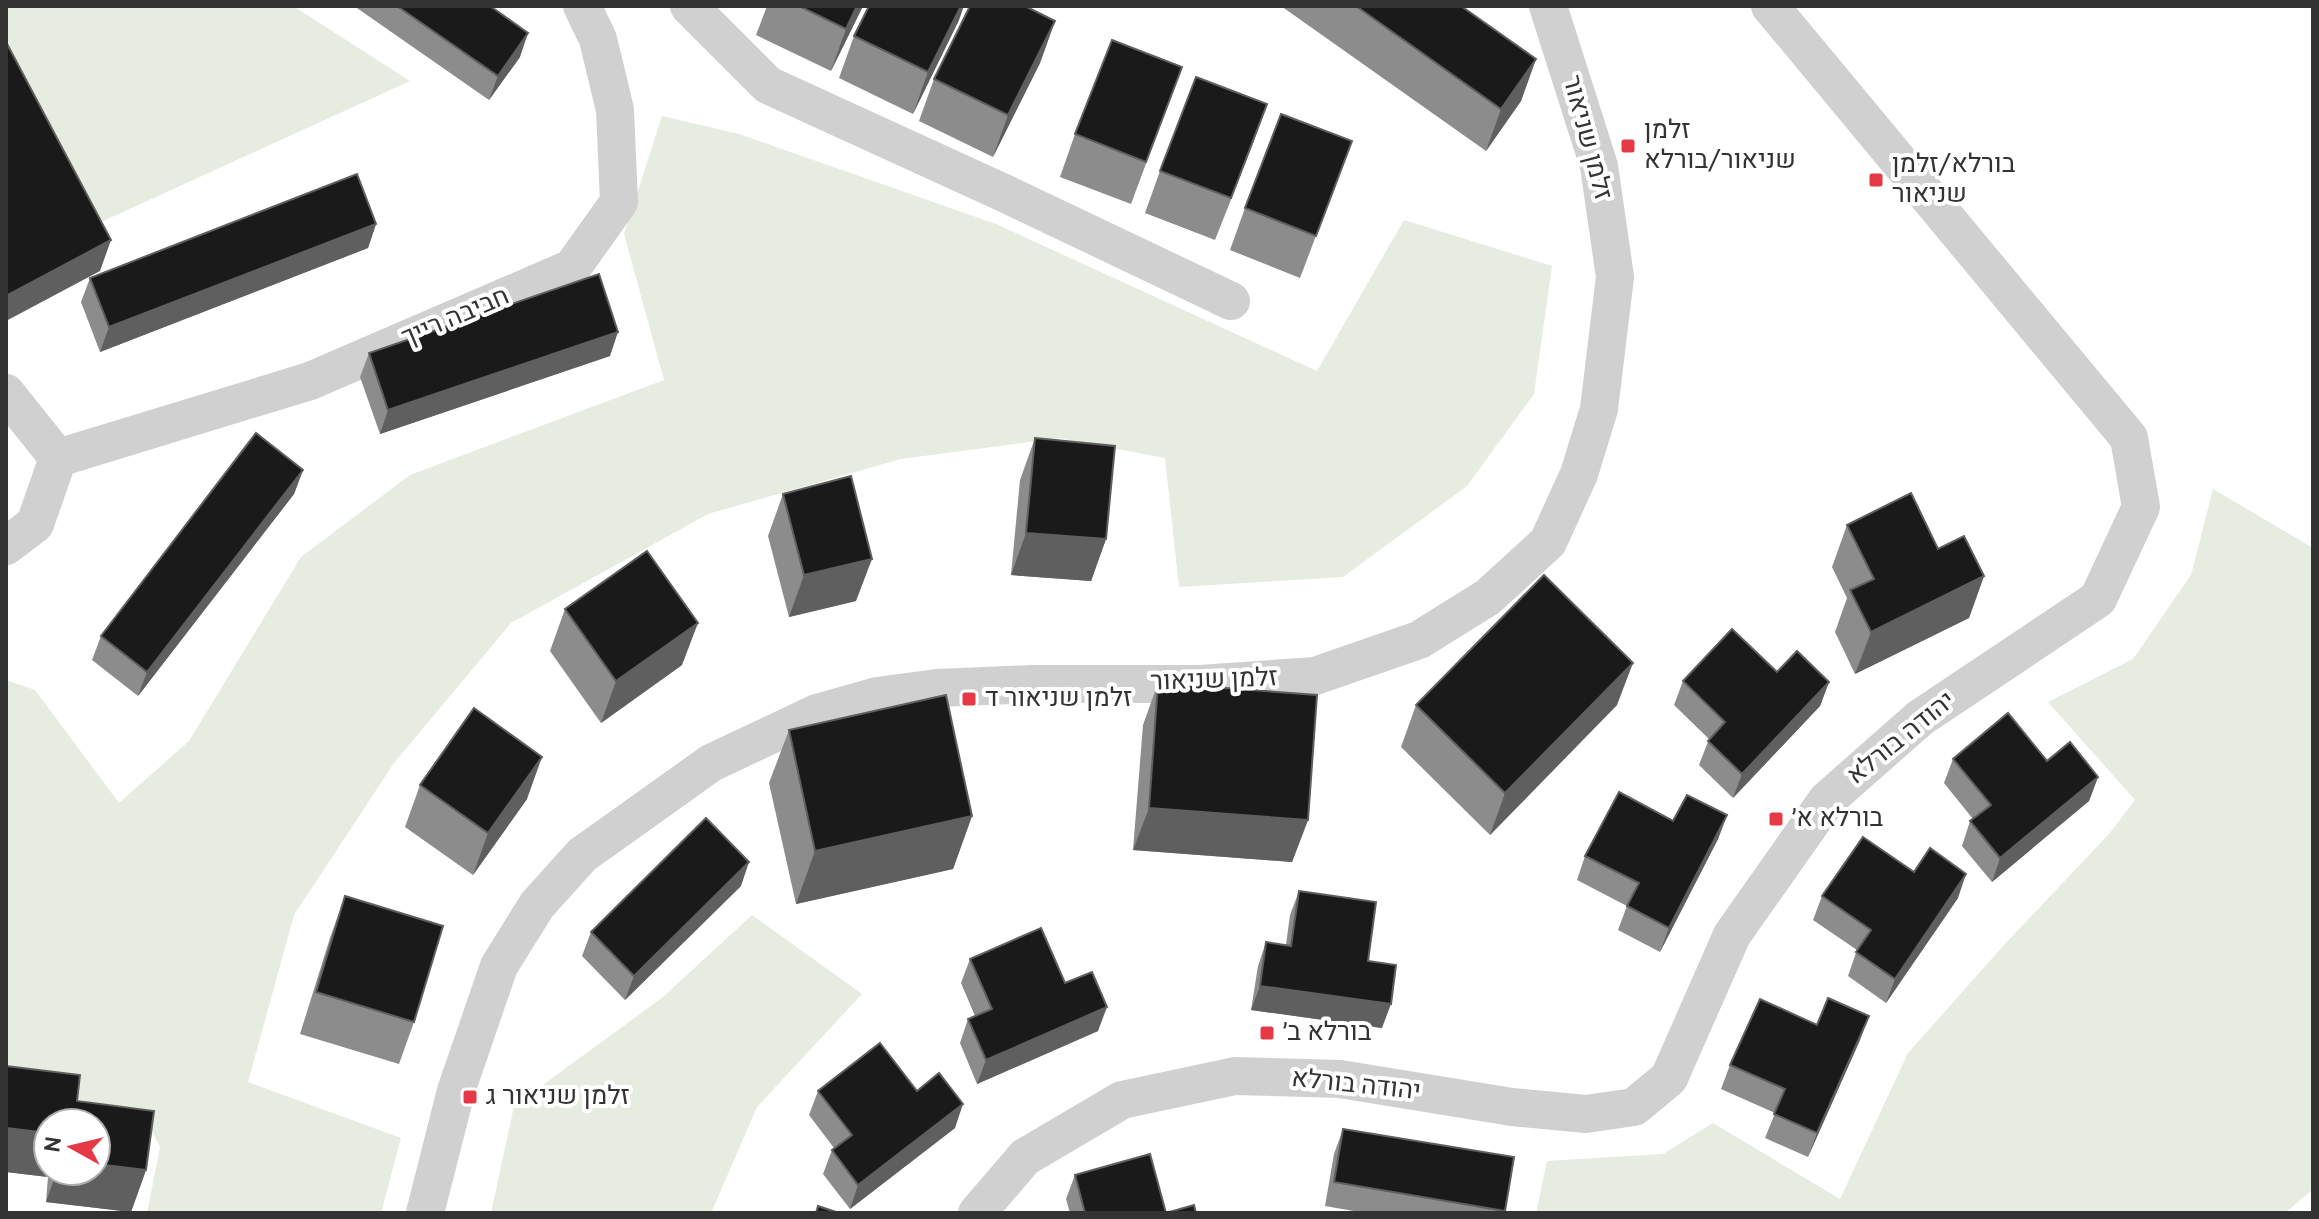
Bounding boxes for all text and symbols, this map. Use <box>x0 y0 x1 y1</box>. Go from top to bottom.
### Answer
street label: זלמן שניאור <box>1554 72 1618 204</box>
place label: זלמן שניאור/בורלא <box>1644 115 1796 178</box>
marker: זלמן שניאור/בורלא <box>1619 137 1637 155</box>
place label: בורלא/זלמן שניאור <box>1892 149 2016 212</box>
marker: בורלא/זלמן שניאור <box>1867 171 1885 189</box>
street label: חביבה רייך <box>397 281 515 355</box>
street label: זלמן שניאור <box>1150 662 1278 700</box>
place label: זלמן שניאור ד <box>985 683 1132 716</box>
street label: יהודה בורלא <box>1841 685 1963 793</box>
marker: זלמן שניאור ד <box>960 690 978 708</box>
place label: בורלא א׳ <box>1792 803 1884 836</box>
marker: בורלא א׳ <box>1767 810 1785 828</box>
place label: בורלא ב׳ <box>1283 1017 1372 1050</box>
marker: בורלא ב׳ <box>1258 1024 1276 1042</box>
street label: יהודה בורלא <box>1290 1063 1422 1109</box>
place label: זלמן שניאור ג <box>486 1081 630 1114</box>
marker: זלמן שניאור ג <box>461 1088 479 1106</box>
north arrow <box>32 1107 112 1187</box>
text: N <box>40 1135 69 1154</box>

